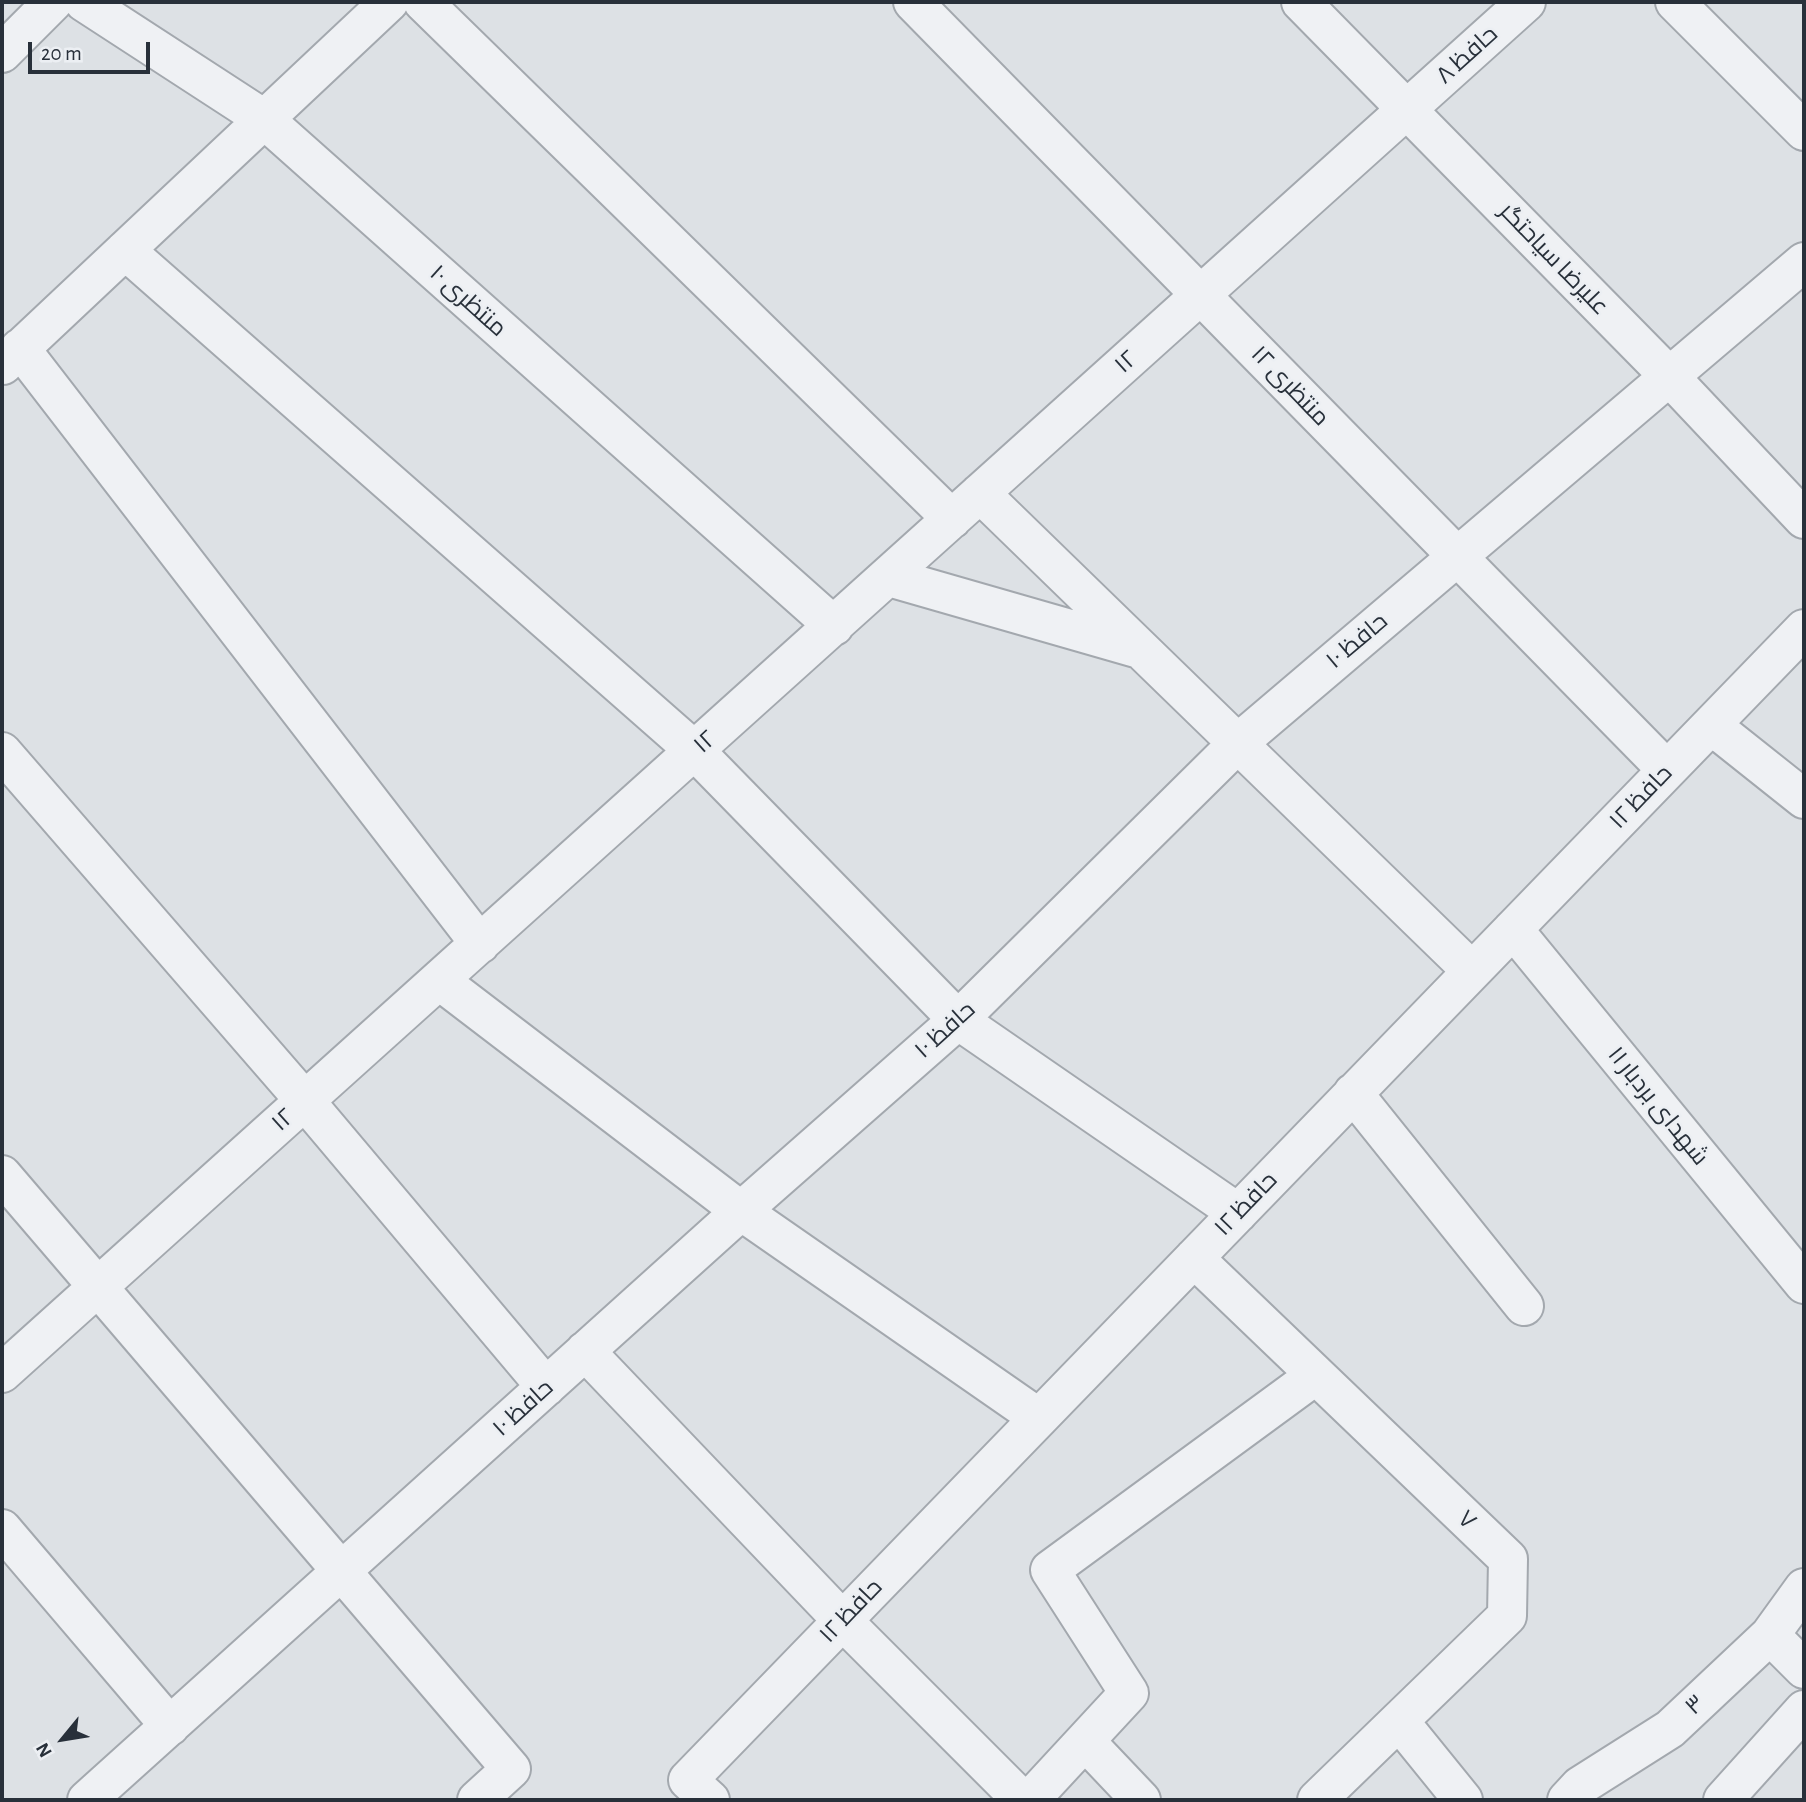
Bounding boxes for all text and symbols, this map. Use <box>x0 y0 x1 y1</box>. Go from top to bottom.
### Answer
street label: حافظ ۸ <box>1430 20 1504 90</box>
scale bar <box>32 28 154 72</box>
text: 20 m <box>41 43 82 64</box>
street label: علیرضا سیاحتگر <box>1493 197 1615 321</box>
street label: منتظری ۱۰ <box>424 259 512 343</box>
street label: منتظری ۱۲ <box>1245 340 1335 432</box>
street label: ۱۲ <box>1109 345 1143 379</box>
street label: حافظ ۱۰ <box>1320 607 1394 675</box>
street label: ۱۲ <box>688 725 722 759</box>
street label: حافظ ۱۲ <box>1604 759 1678 835</box>
street label: حافظ ۱۰ <box>909 995 981 1065</box>
street label: شهدای بردبار ۱۱ <box>1601 1041 1715 1171</box>
street label: ۱۲ <box>266 1103 300 1137</box>
street label: حافظ ۱۲ <box>1209 1166 1283 1242</box>
street label: حافظ ۱۰ <box>487 1373 559 1443</box>
street label: ۷ <box>1452 1504 1482 1536</box>
street label: حافظ ۱۲ <box>814 1573 888 1649</box>
street label: ۳ <box>1679 1689 1711 1721</box>
north arrow <box>28 1704 98 1774</box>
text: N <box>33 1739 56 1760</box>

